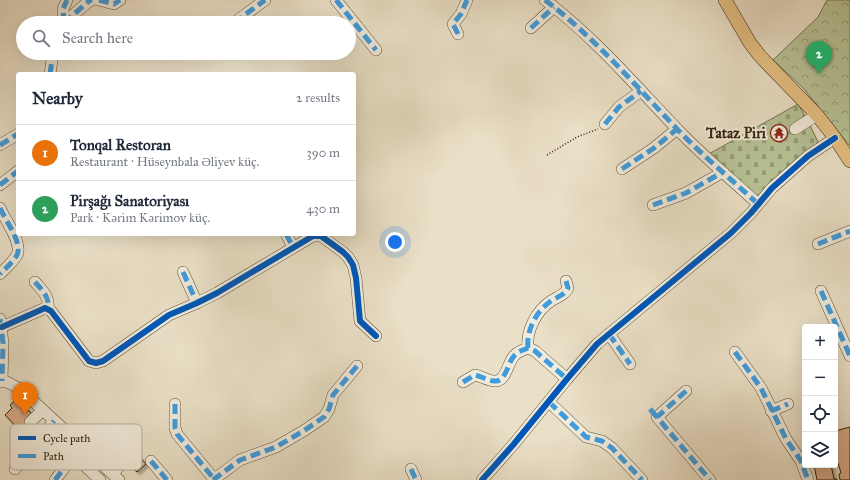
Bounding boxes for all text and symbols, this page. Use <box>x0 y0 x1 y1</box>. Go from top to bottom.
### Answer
search box <box>16 16 356 60</box>
icon: search <box>30 27 52 49</box>
text: Search here <box>62 29 133 47</box>
pin: 2 <box>806 41 832 74</box>
text: Nearby <box>32 88 83 109</box>
text: 2 results <box>296 90 340 106</box>
temple icon: Tataz Piri <box>769 123 789 143</box>
place label: Tataz Piri <box>705 124 767 142</box>
text: Tonqal Restoran <box>70 136 171 154</box>
text: 1 <box>42 145 48 161</box>
text: 390 m <box>307 145 340 161</box>
text: Restaurant · Hüseynbala Əliyev küç. <box>70 154 259 170</box>
text: Pirşağı Sanatoriyası <box>70 192 189 210</box>
text: 2 <box>42 201 48 217</box>
text: 430 m <box>306 201 340 217</box>
text: Park · Kərim Kərimov küç. <box>70 210 210 226</box>
your location <box>385 232 405 252</box>
map controls <box>802 324 838 468</box>
button: + <box>802 324 838 360</box>
button: − <box>802 360 838 396</box>
pin: 1 <box>12 382 38 415</box>
button: locate <box>802 396 838 432</box>
legend <box>10 424 142 470</box>
text: Cycle path <box>43 432 90 445</box>
button: layers <box>802 432 838 468</box>
text: Path <box>43 450 64 463</box>

